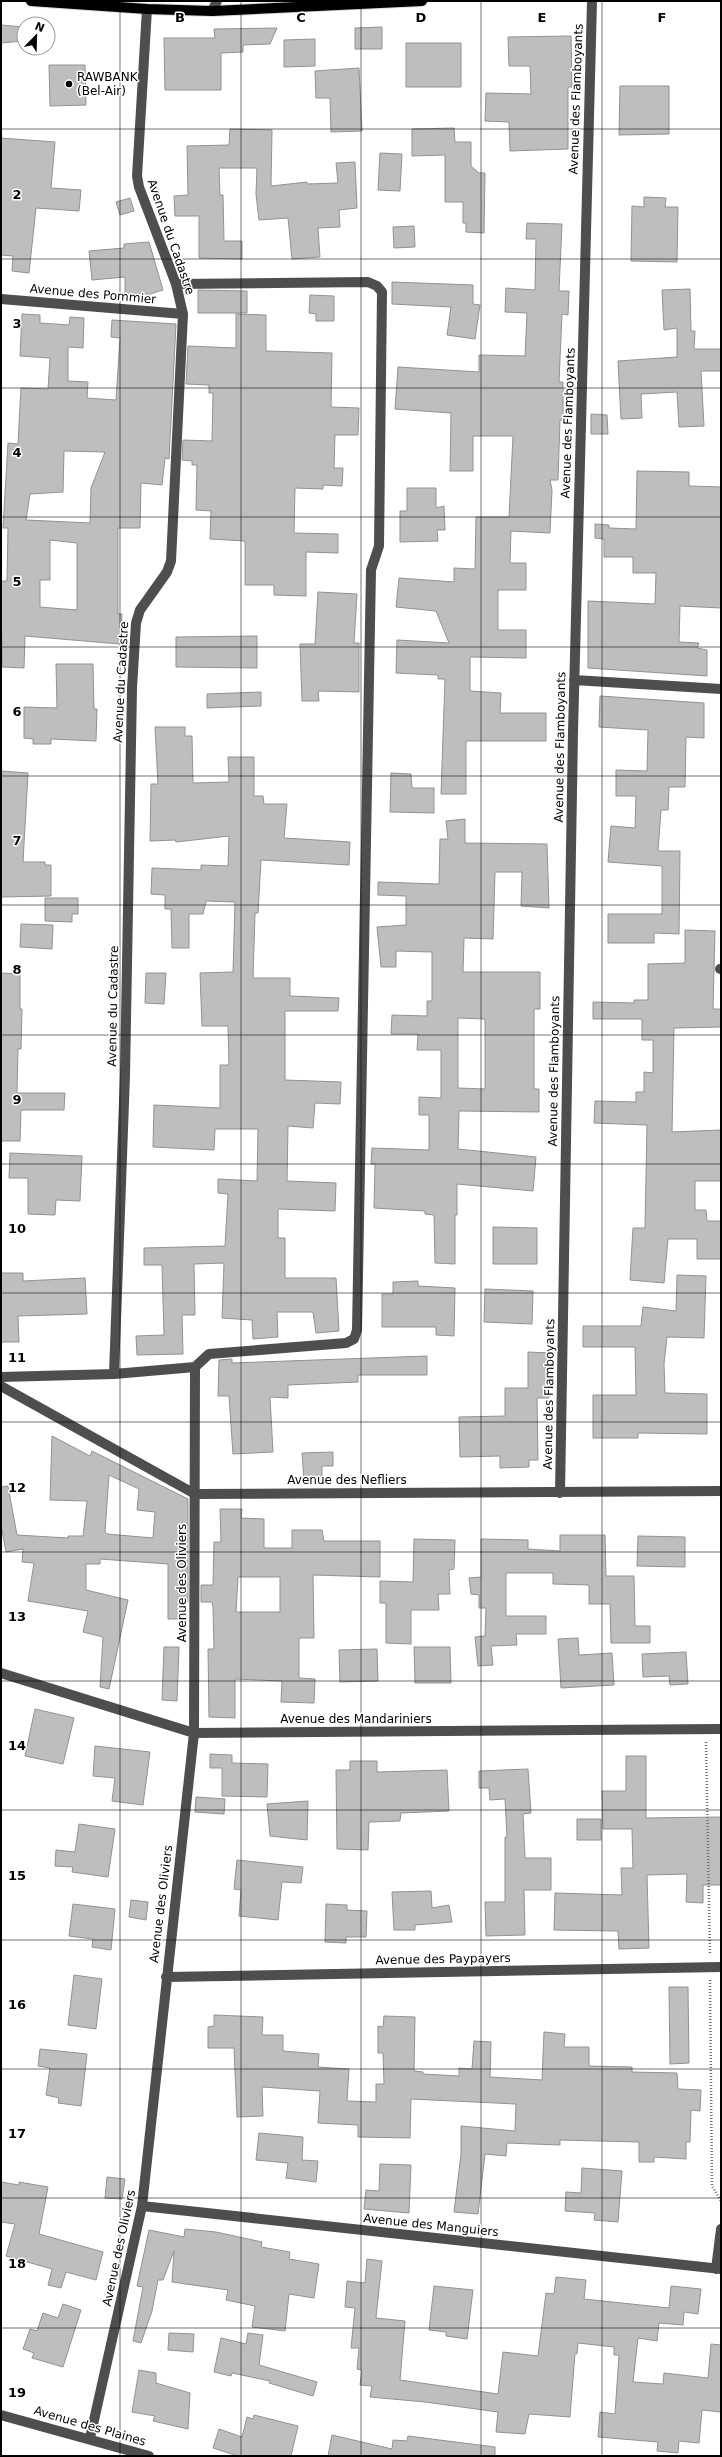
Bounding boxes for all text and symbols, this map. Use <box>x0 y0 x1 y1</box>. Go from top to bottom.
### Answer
text: B <box>175 10 185 25</box>
text: C <box>296 10 306 25</box>
text: D <box>416 10 427 25</box>
text: E <box>538 10 546 25</box>
text: F <box>658 10 666 25</box>
north arrow <box>16 16 56 56</box>
text: N <box>33 19 46 35</box>
street label: Avenue des Flamboyants <box>566 23 586 175</box>
place label: RAWBANK (Bel-Air) <box>77 70 139 98</box>
marker: RAWBANK (Bel-Air) <box>64 79 74 89</box>
street label: Avenue du Cadastre <box>145 177 197 297</box>
text: 2 <box>12 187 22 202</box>
street label: Avenue des Pommier <box>29 282 157 306</box>
text: 3 <box>12 316 22 331</box>
street label: Avenue des Flamboyants <box>558 347 578 499</box>
text: 4 <box>12 445 22 460</box>
text: 5 <box>12 574 22 589</box>
street label: Avenue du Cadastre <box>111 621 131 743</box>
street label: Avenue des Flamboyants <box>552 672 568 822</box>
text: 6 <box>12 704 22 719</box>
text: 7 <box>12 833 22 848</box>
street label: Avenue du Cadastre <box>105 945 121 1067</box>
text: 8 <box>12 962 22 977</box>
street label: Avenue des Flamboyants <box>546 996 562 1146</box>
text: 9 <box>12 1092 22 1107</box>
text: 10 <box>8 1221 26 1236</box>
street label: Avenue des Flamboyants <box>541 1319 557 1469</box>
text: 11 <box>8 1350 26 1365</box>
street label: Avenue des Nefliers <box>287 1473 407 1487</box>
text: 12 <box>8 1480 26 1495</box>
street label: Avenue des Oliviers <box>175 1524 189 1642</box>
text: 13 <box>8 1609 26 1624</box>
street label: Avenue des Mandariniers <box>280 1712 432 1726</box>
text: 14 <box>8 1738 26 1753</box>
street label: Avenue des Oliviers <box>147 1844 175 1964</box>
text: 15 <box>8 1868 26 1883</box>
street label: Avenue des Paypayers <box>375 1951 511 1967</box>
text: 16 <box>8 1997 26 2012</box>
text: 17 <box>8 2126 26 2141</box>
street label: Avenue des Oliviers <box>100 2189 138 2307</box>
street label: Avenue des Manguiers <box>363 2211 499 2239</box>
text: 18 <box>8 2256 26 2271</box>
text: 19 <box>8 2385 26 2400</box>
street label: Avenue des Plaines <box>32 2403 148 2449</box>

